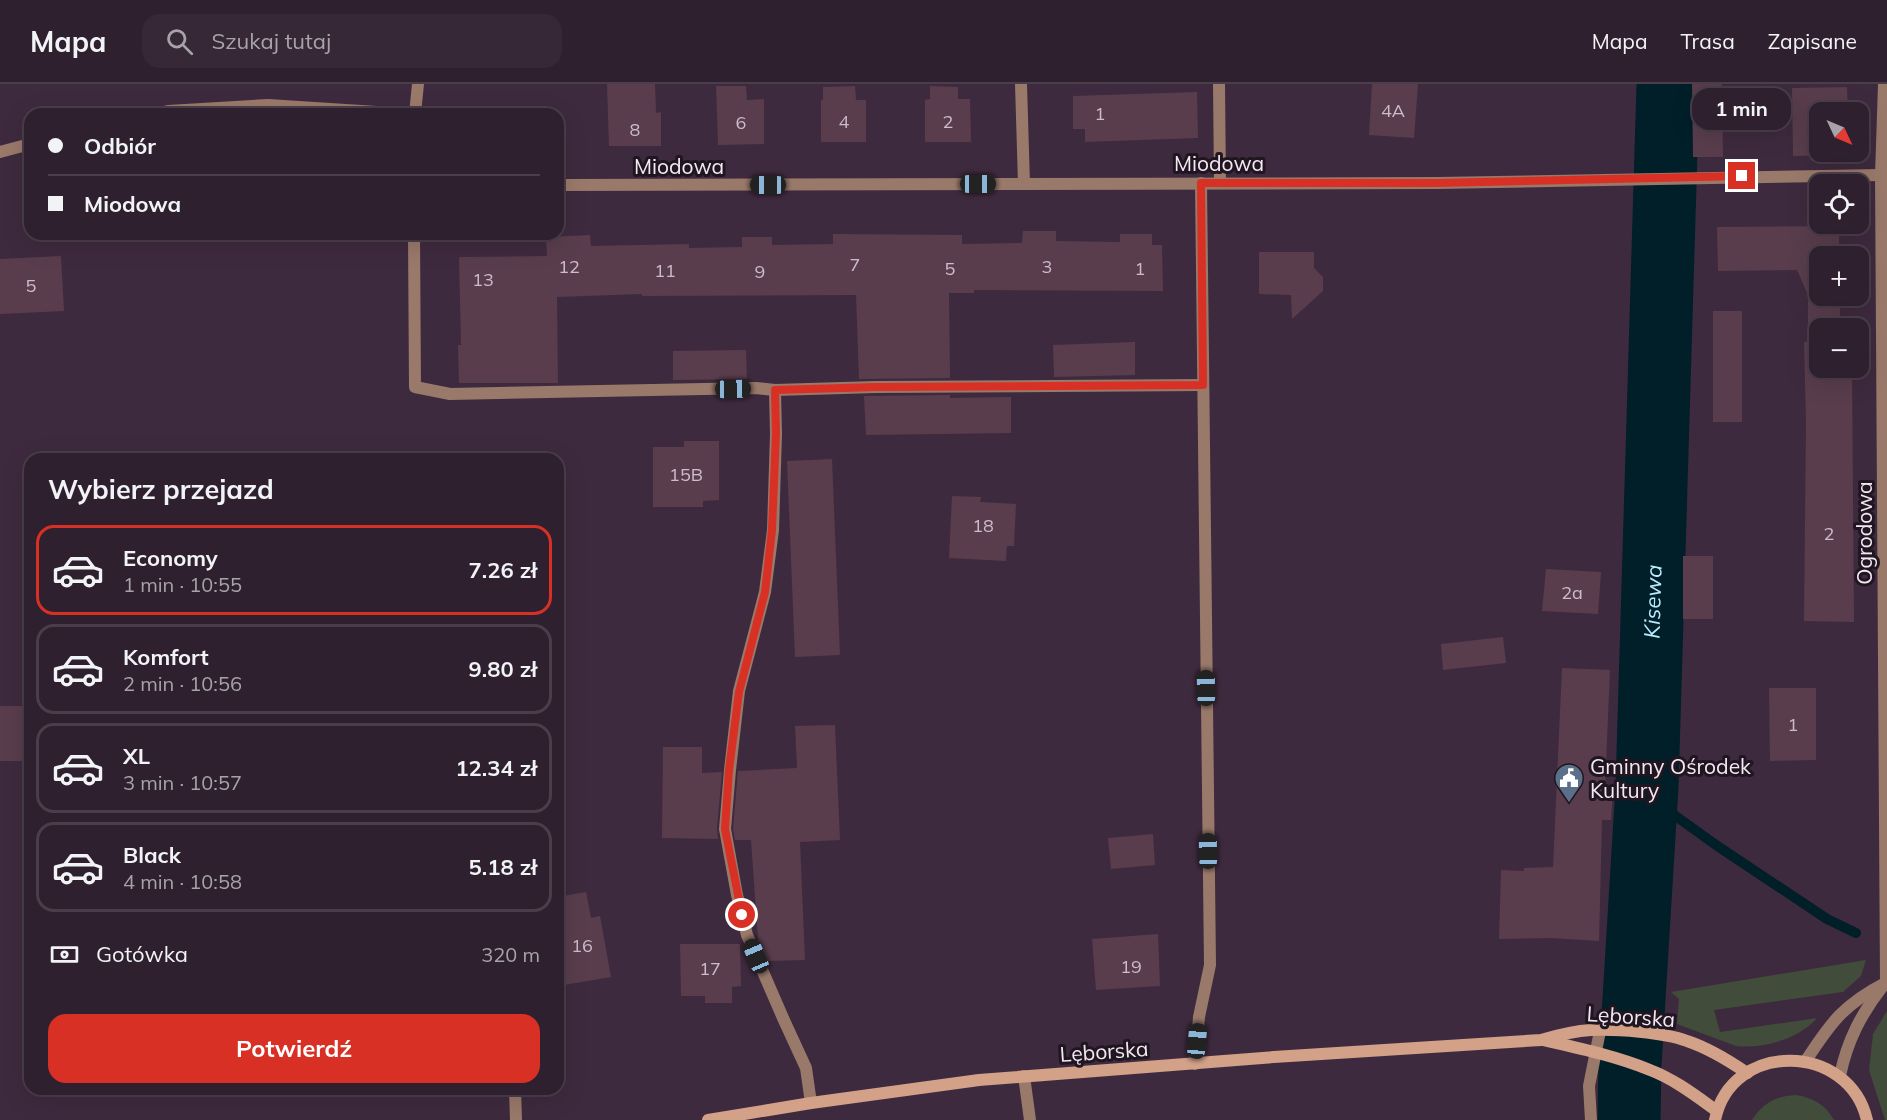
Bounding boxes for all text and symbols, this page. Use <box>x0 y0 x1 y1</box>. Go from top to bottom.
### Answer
search box <box>142 14 562 68</box>
text: Mapa <box>30 24 106 59</box>
icon: search <box>163 25 196 58</box>
text: Szukaj tutaj <box>211 27 331 55</box>
text: Mapa <box>1592 28 1648 54</box>
text: Trasa <box>1681 28 1735 54</box>
text: Zapisane <box>1768 28 1857 54</box>
callout: 1 min <box>1692 89 1792 131</box>
text: 1 min <box>1715 96 1768 121</box>
house number: 4A <box>1381 99 1405 122</box>
house number: 1 <box>1095 102 1105 125</box>
north arrow <box>1809 102 1869 162</box>
map controls <box>1809 102 1869 378</box>
house number: 4 <box>839 110 850 133</box>
house number: 2 <box>943 110 953 133</box>
house number: 6 <box>736 111 746 134</box>
house number: 8 <box>630 118 640 141</box>
text: Odbiór <box>84 132 156 160</box>
street label: Miodowa <box>1174 150 1264 176</box>
street label: Miodowa <box>634 153 724 179</box>
route end <box>1728 162 1755 189</box>
button: locate <box>1809 174 1869 234</box>
car <box>960 175 996 193</box>
car <box>750 176 786 194</box>
text: Miodowa <box>84 190 181 218</box>
button: + <box>1809 246 1869 306</box>
house number: 7 <box>850 253 860 276</box>
house number: 12 <box>558 255 580 278</box>
house number: 3 <box>1042 255 1052 278</box>
house number: 5 <box>945 257 956 280</box>
house number: 1 <box>1135 257 1145 280</box>
house number: 11 <box>654 259 676 282</box>
house number: 9 <box>755 260 765 283</box>
house number: 13 <box>472 268 494 291</box>
house number: 5 <box>26 274 37 297</box>
button: − <box>1809 318 1869 378</box>
car <box>715 380 751 398</box>
house number: 15B <box>669 463 703 486</box>
text: Wybierz przejazd <box>48 472 274 506</box>
street label: Ogrodowa <box>1851 481 1877 585</box>
house number: 18 <box>972 514 994 537</box>
house number: 2 <box>1824 522 1834 545</box>
icon: car <box>51 543 105 597</box>
text: Economy <box>123 544 218 572</box>
text: 7.26 zł <box>469 556 537 584</box>
water label: Kisewa <box>1637 564 1668 639</box>
text: 1 min · 10:55 <box>123 572 242 597</box>
house number: 2a <box>1561 581 1583 604</box>
icon: car <box>51 642 105 696</box>
text: Komfort <box>123 643 209 671</box>
text: 9.80 zł <box>469 655 537 683</box>
car <box>1197 670 1215 706</box>
text: 2 min · 10:56 <box>123 671 242 696</box>
house number: 1 <box>1788 713 1798 736</box>
icon: car <box>51 741 105 795</box>
text: XL <box>123 742 150 770</box>
place label: Gminny Ośrodek Kultury <box>1590 753 1751 803</box>
text: 12.34 zł <box>455 754 537 782</box>
public building icon: Gminny Ośrodek Kultury <box>1553 762 1585 804</box>
text: 3 min · 10:57 <box>123 770 242 795</box>
car <box>1199 833 1217 869</box>
icon: car <box>51 840 105 894</box>
text: Black <box>123 841 181 869</box>
text: 5.18 zł <box>469 853 537 881</box>
text: 4 min · 10:58 <box>123 869 242 894</box>
route start <box>728 901 755 928</box>
house number: 16 <box>571 934 593 957</box>
car <box>741 936 771 976</box>
icon: cash <box>48 938 81 971</box>
text: Gotówka <box>96 940 188 968</box>
text: 320 m <box>481 942 540 967</box>
house number: 19 <box>1120 955 1142 978</box>
house number: 17 <box>699 957 721 980</box>
street label: Lęborska <box>1586 1000 1676 1032</box>
button: Potwierdź <box>48 1014 540 1083</box>
car <box>1186 1022 1208 1060</box>
street label: Lęborska <box>1059 1035 1149 1067</box>

